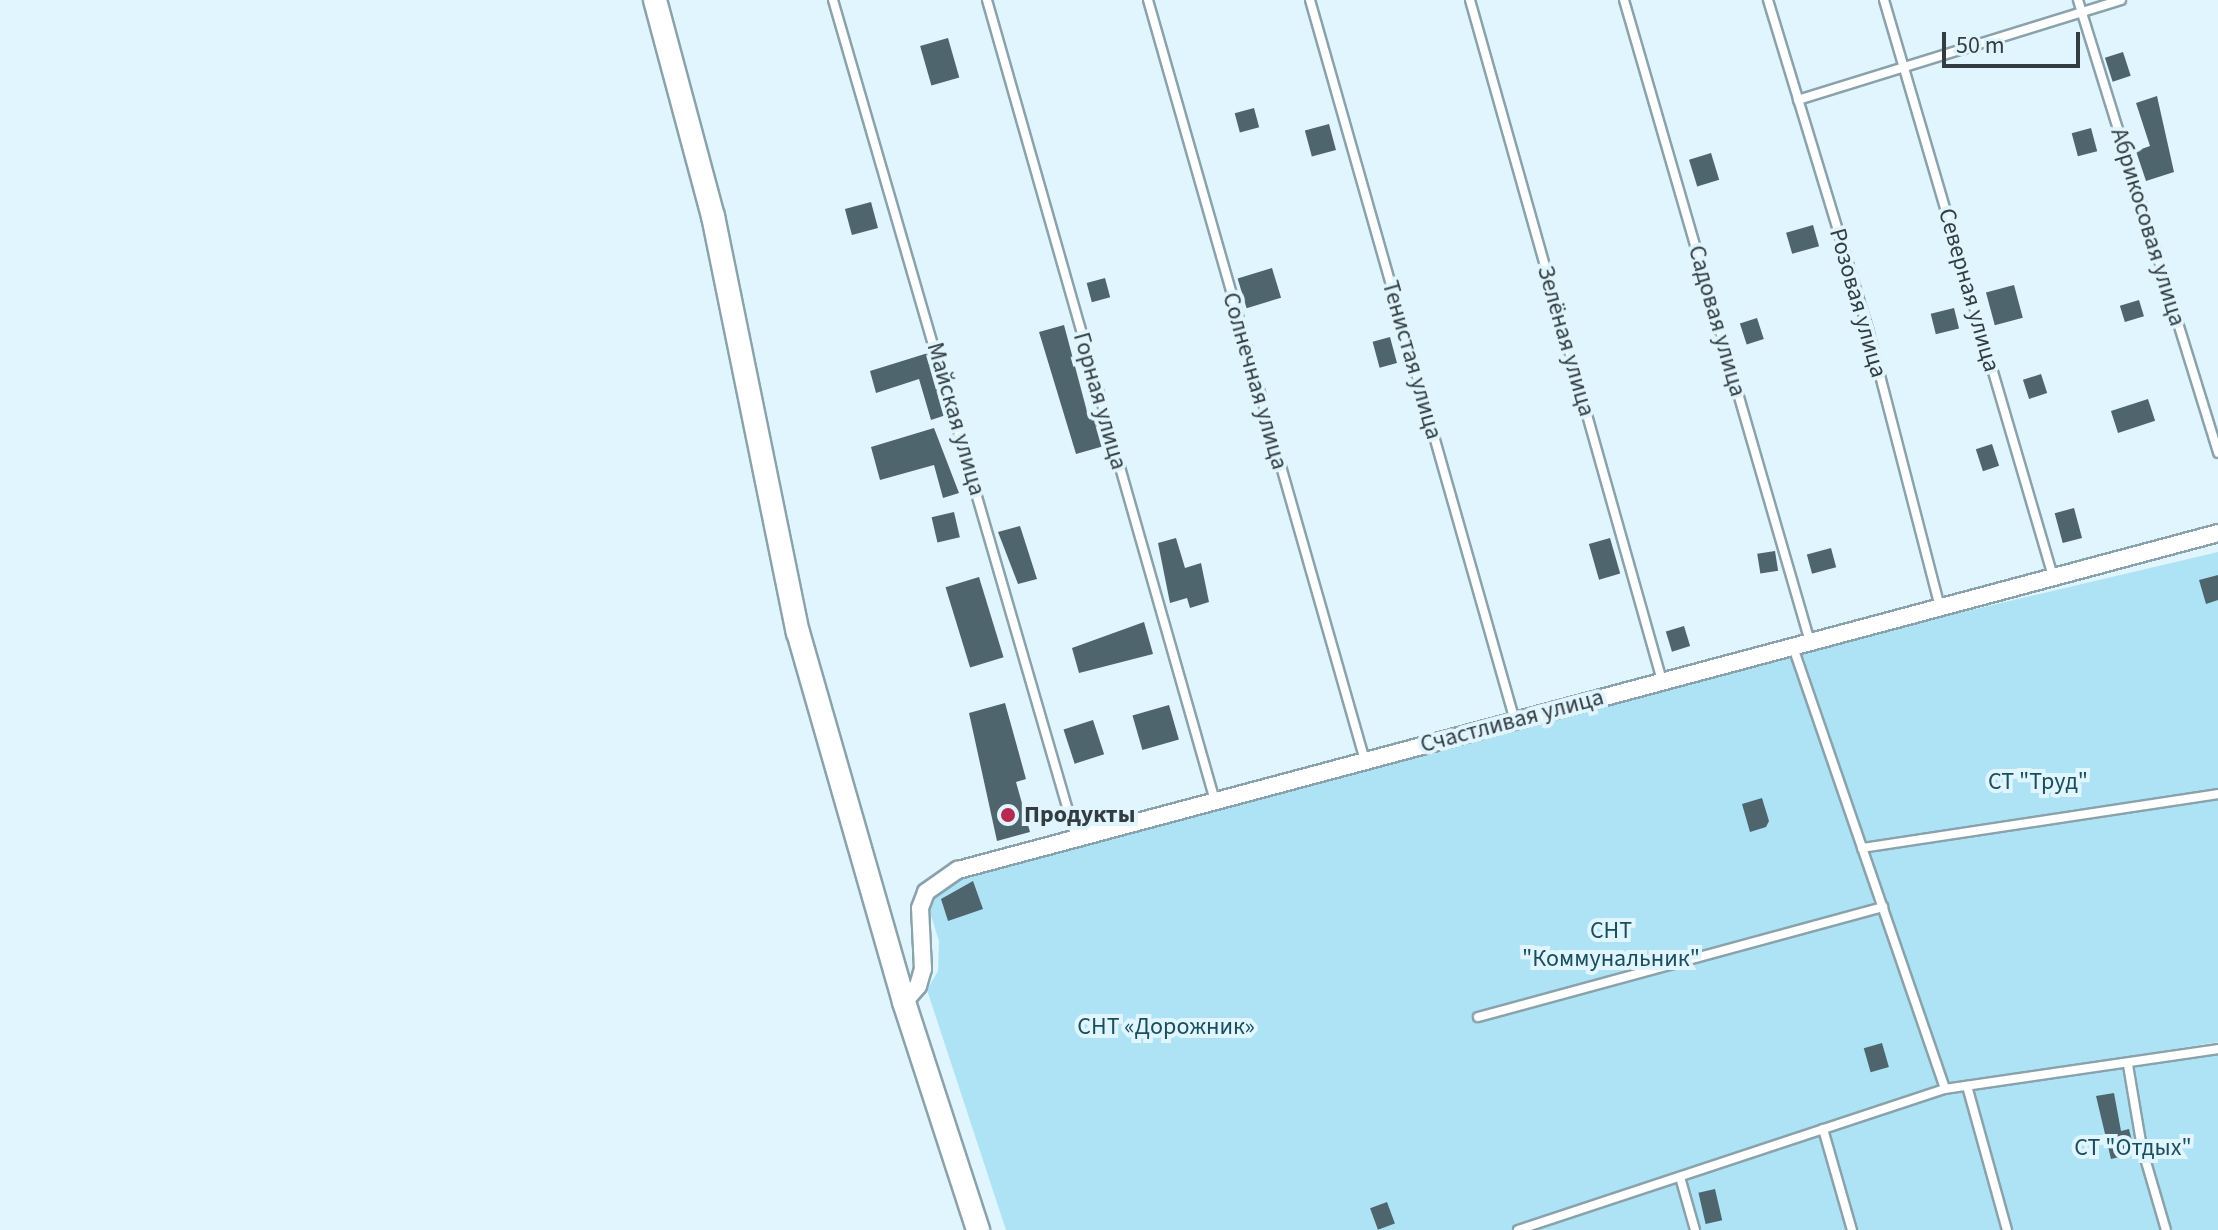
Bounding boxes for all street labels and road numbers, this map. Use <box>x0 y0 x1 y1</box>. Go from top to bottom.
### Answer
street label: Абрикосовая улица <box>2104 125 2192 329</box>
street label: Северная улица <box>1932 205 2006 375</box>
street label: Розовая улица <box>1823 225 1893 381</box>
street label: Садовая улица <box>1682 242 1752 400</box>
street label: Зелёная улица <box>1531 262 1601 420</box>
street label: Тенистая улица <box>1376 277 1448 443</box>
street label: Солнечная улица <box>1216 289 1294 473</box>
street label: Горная улица <box>1067 329 1133 473</box>
street label: Майская улица <box>920 339 992 499</box>
street label: Счастливая улица <box>1417 683 1607 759</box>

